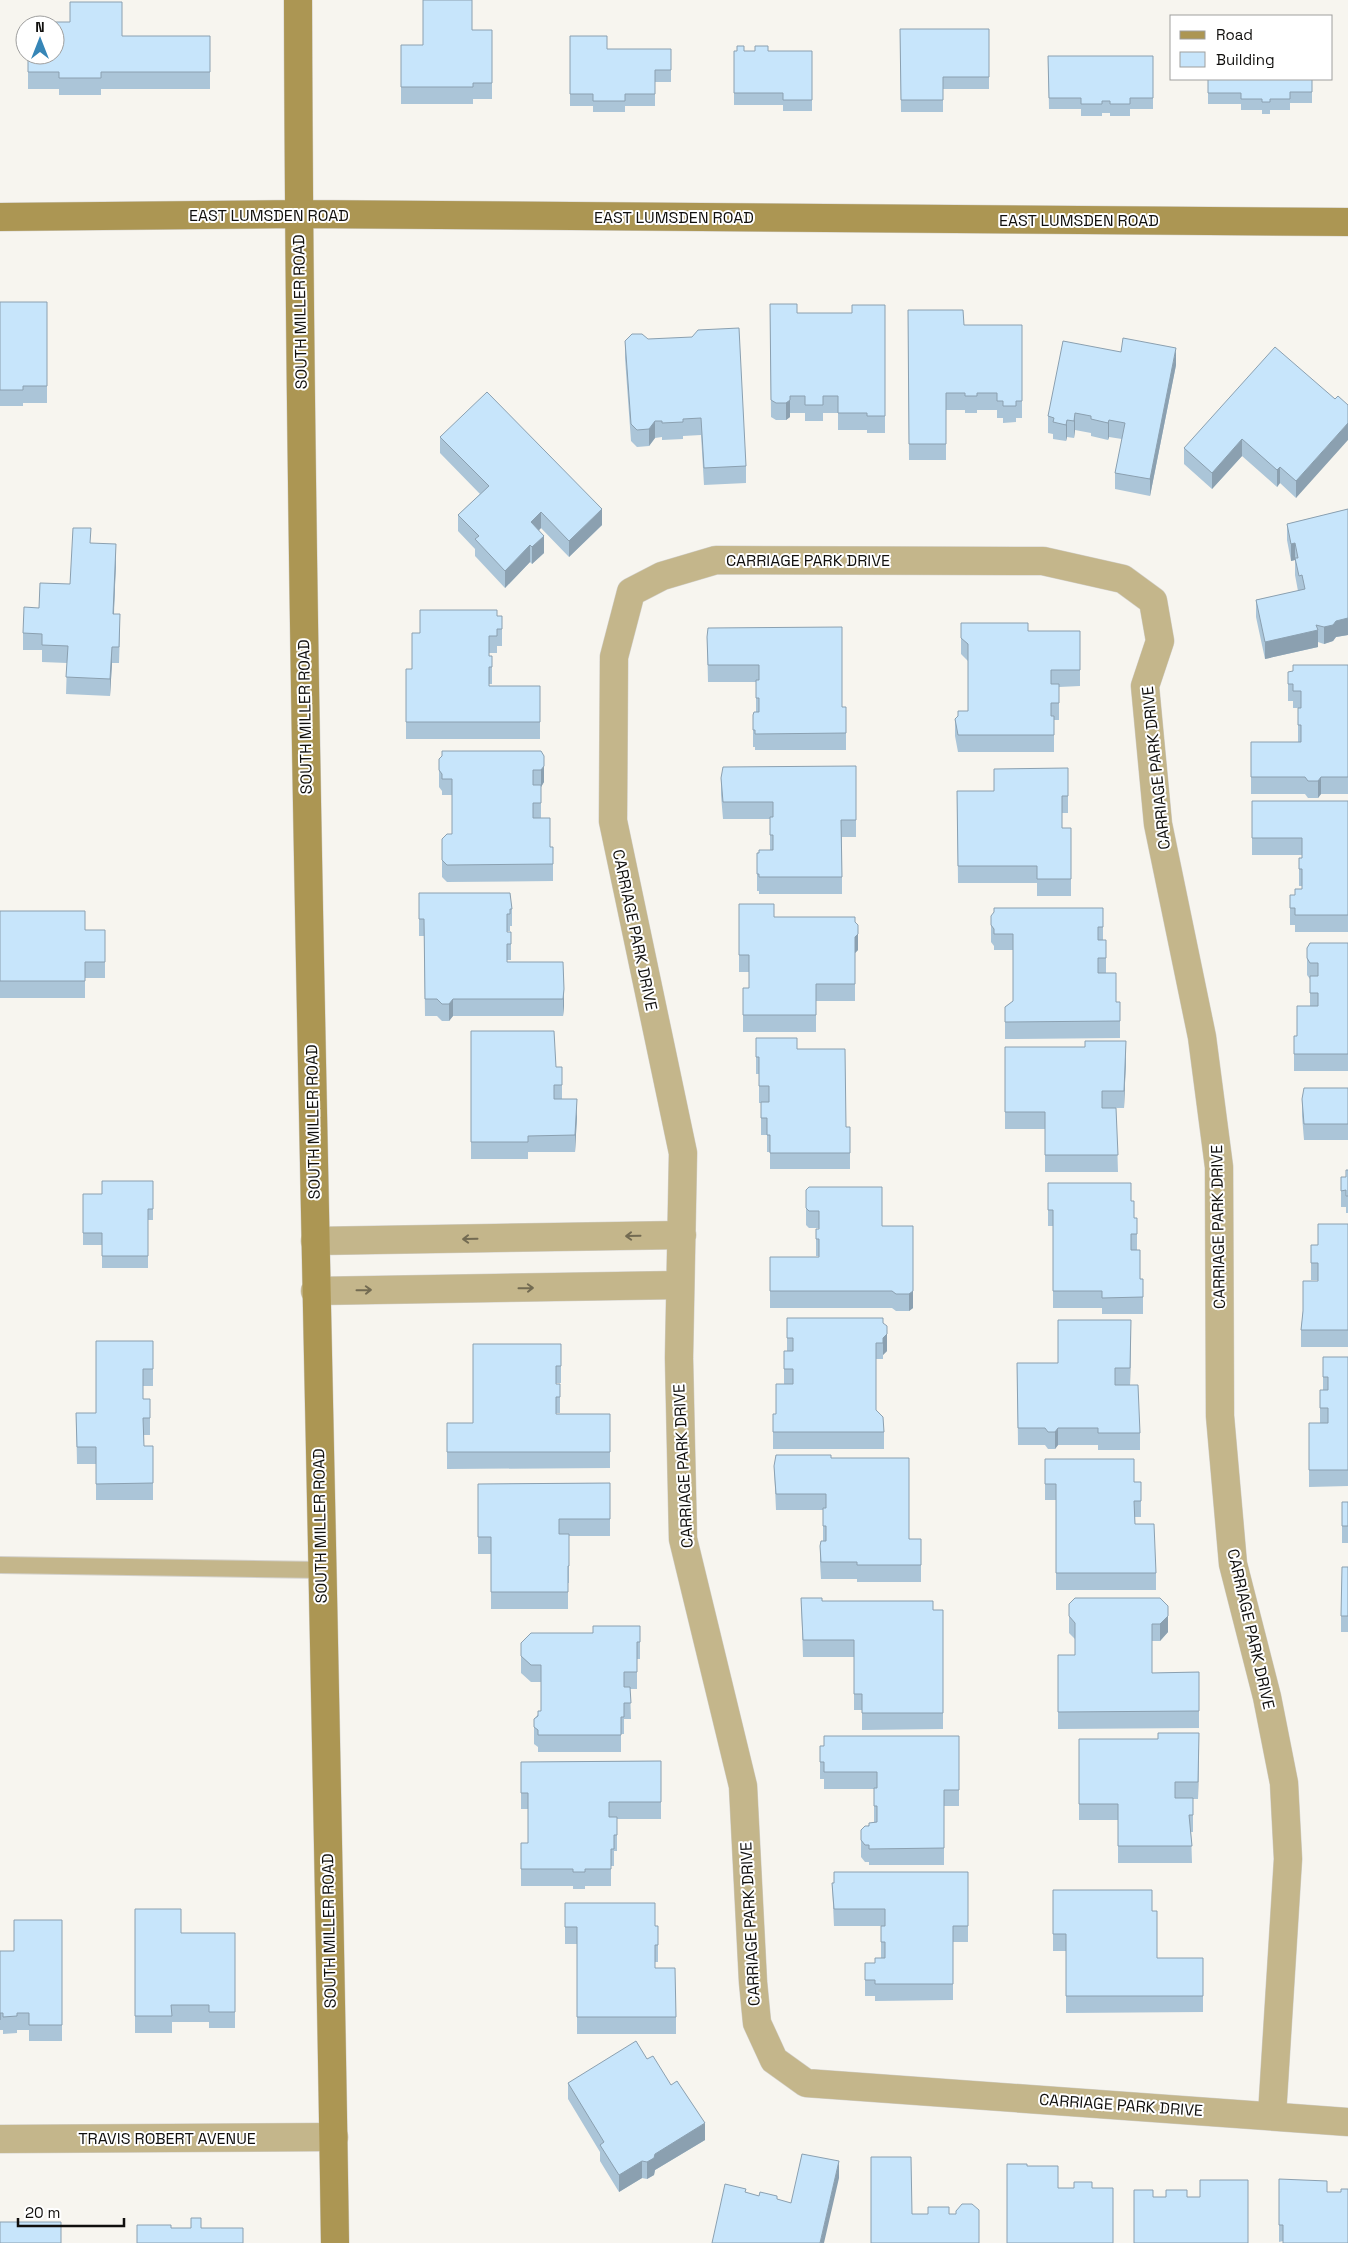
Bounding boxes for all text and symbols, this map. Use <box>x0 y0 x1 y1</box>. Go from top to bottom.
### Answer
north arrow <box>15 15 65 65</box>
legend <box>1170 15 1333 80</box>
text: N <box>35 18 45 36</box>
text: Road <box>1216 25 1253 44</box>
text: Building <box>1216 50 1275 69</box>
street label: EAST LUMSDEN ROAD <box>189 205 349 226</box>
street label: EAST LUMSDEN ROAD <box>594 207 754 228</box>
street label: EAST LUMSDEN ROAD <box>999 210 1159 231</box>
street label: SOUTH MILLER ROAD <box>288 234 312 390</box>
street label: CARRIAGE PARK DRIVE <box>726 550 890 571</box>
street label: SOUTH MILLER ROAD <box>293 639 317 795</box>
street label: CARRIAGE PARK DRIVE <box>1137 685 1175 851</box>
street label: CARRIAGE PARK DRIVE <box>608 847 662 1013</box>
street label: SOUTH MILLER ROAD <box>301 1044 325 1200</box>
street label: CARRIAGE PARK DRIVE <box>1206 1145 1230 1309</box>
one-way arrow <box>625 1231 642 1241</box>
one-way arrow <box>463 1234 479 1243</box>
one-way arrow <box>518 1283 534 1293</box>
one-way arrow <box>356 1285 372 1295</box>
street label: CARRIAGE PARK DRIVE <box>668 1383 698 1549</box>
street label: SOUTH MILLER ROAD <box>308 1448 332 1604</box>
street label: CARRIAGE PARK DRIVE <box>1222 1547 1280 1711</box>
street label: CARRIAGE PARK DRIVE <box>735 1841 765 2007</box>
street label: SOUTH MILLER ROAD <box>317 1853 341 2009</box>
street label: CARRIAGE PARK DRIVE <box>1038 2089 1204 2121</box>
street label: TRAVIS ROBERT AVENUE <box>78 2128 256 2149</box>
scale bar <box>18 2196 124 2228</box>
text: 20 m <box>25 2203 60 2222</box>

